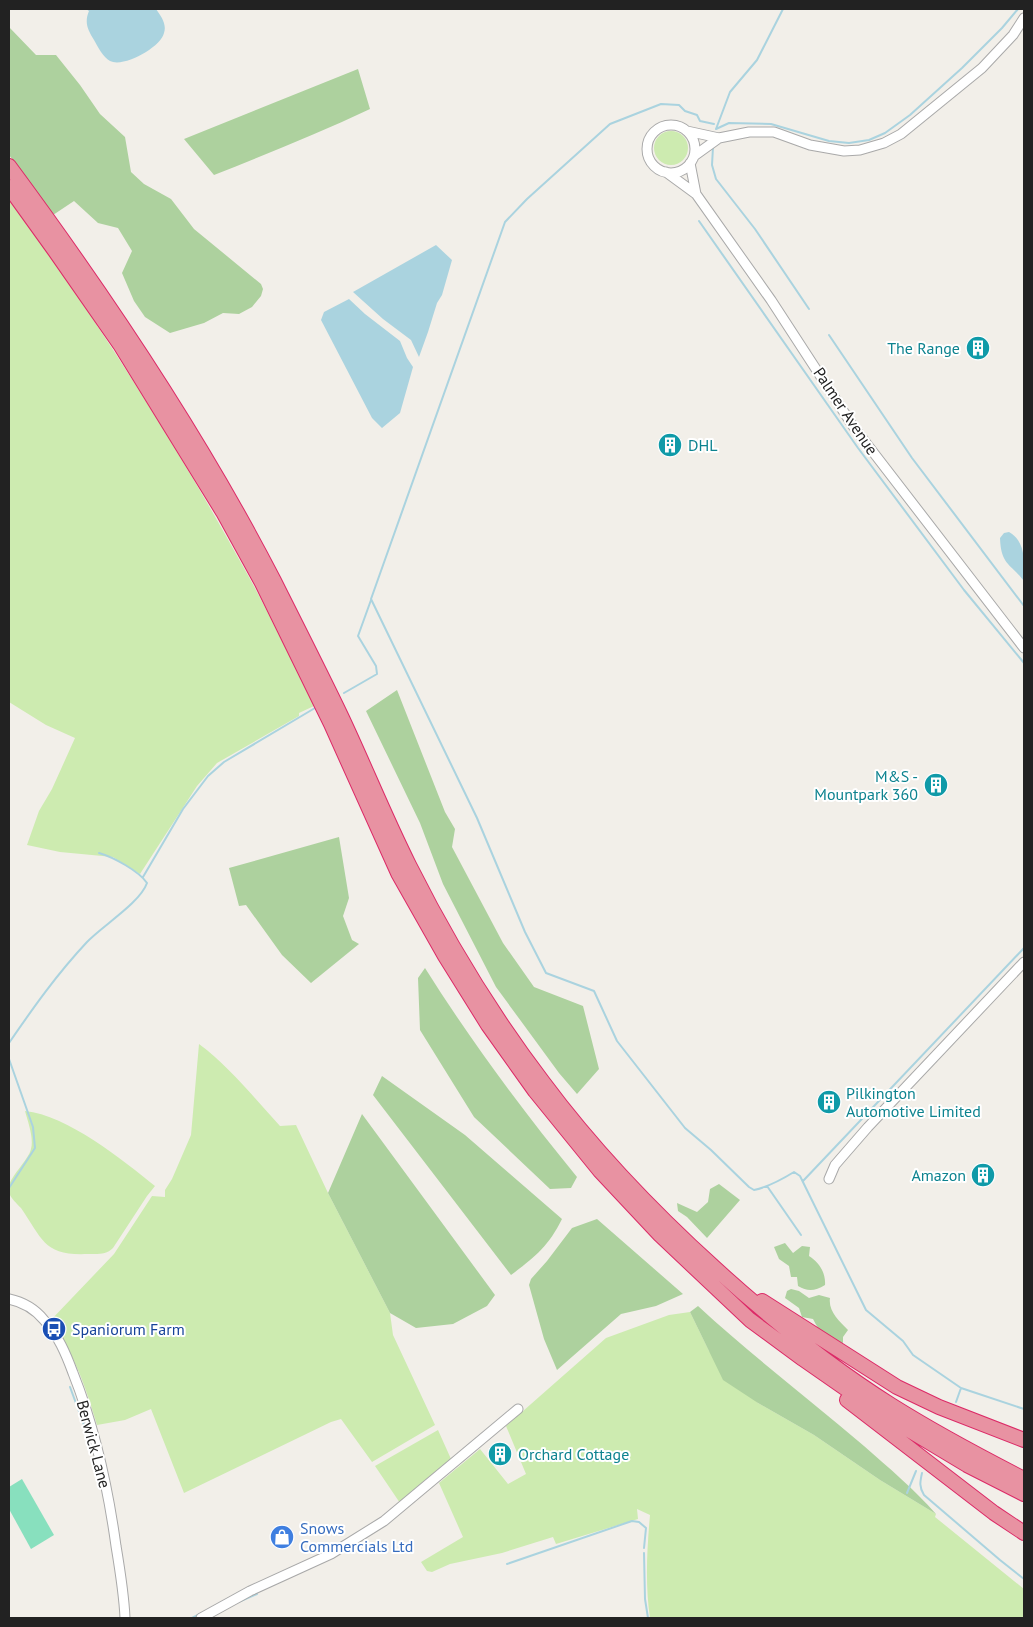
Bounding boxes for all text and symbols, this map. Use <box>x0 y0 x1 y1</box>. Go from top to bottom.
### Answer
building icon: The Range <box>965 335 991 361</box>
place label: The Range <box>887 338 960 358</box>
street label: Palmer Avenue <box>809 363 883 459</box>
building icon: DHL <box>657 432 683 458</box>
place label: DHL <box>688 435 718 455</box>
place label: M&S - Mountpark 360 <box>814 766 918 804</box>
building icon: M&S - Mountpark 360 <box>923 772 949 798</box>
place label: Pilkington Automotive Limited <box>846 1083 981 1121</box>
building icon: Pilkington Automotive Limited <box>816 1089 842 1115</box>
building icon: Amazon <box>970 1162 996 1188</box>
place label: Amazon <box>911 1165 966 1185</box>
bus stop icon: Spaniorum Farm <box>41 1316 67 1342</box>
place label: Spaniorum Farm <box>72 1319 185 1339</box>
street label: Berwick Lane <box>73 1398 115 1490</box>
building icon: Orchard Cottage <box>487 1441 513 1467</box>
place label: Orchard Cottage <box>518 1444 629 1464</box>
place label: Snows Commercials Ltd <box>300 1518 413 1556</box>
shop icon: Snows Commercials Ltd <box>269 1524 295 1550</box>

